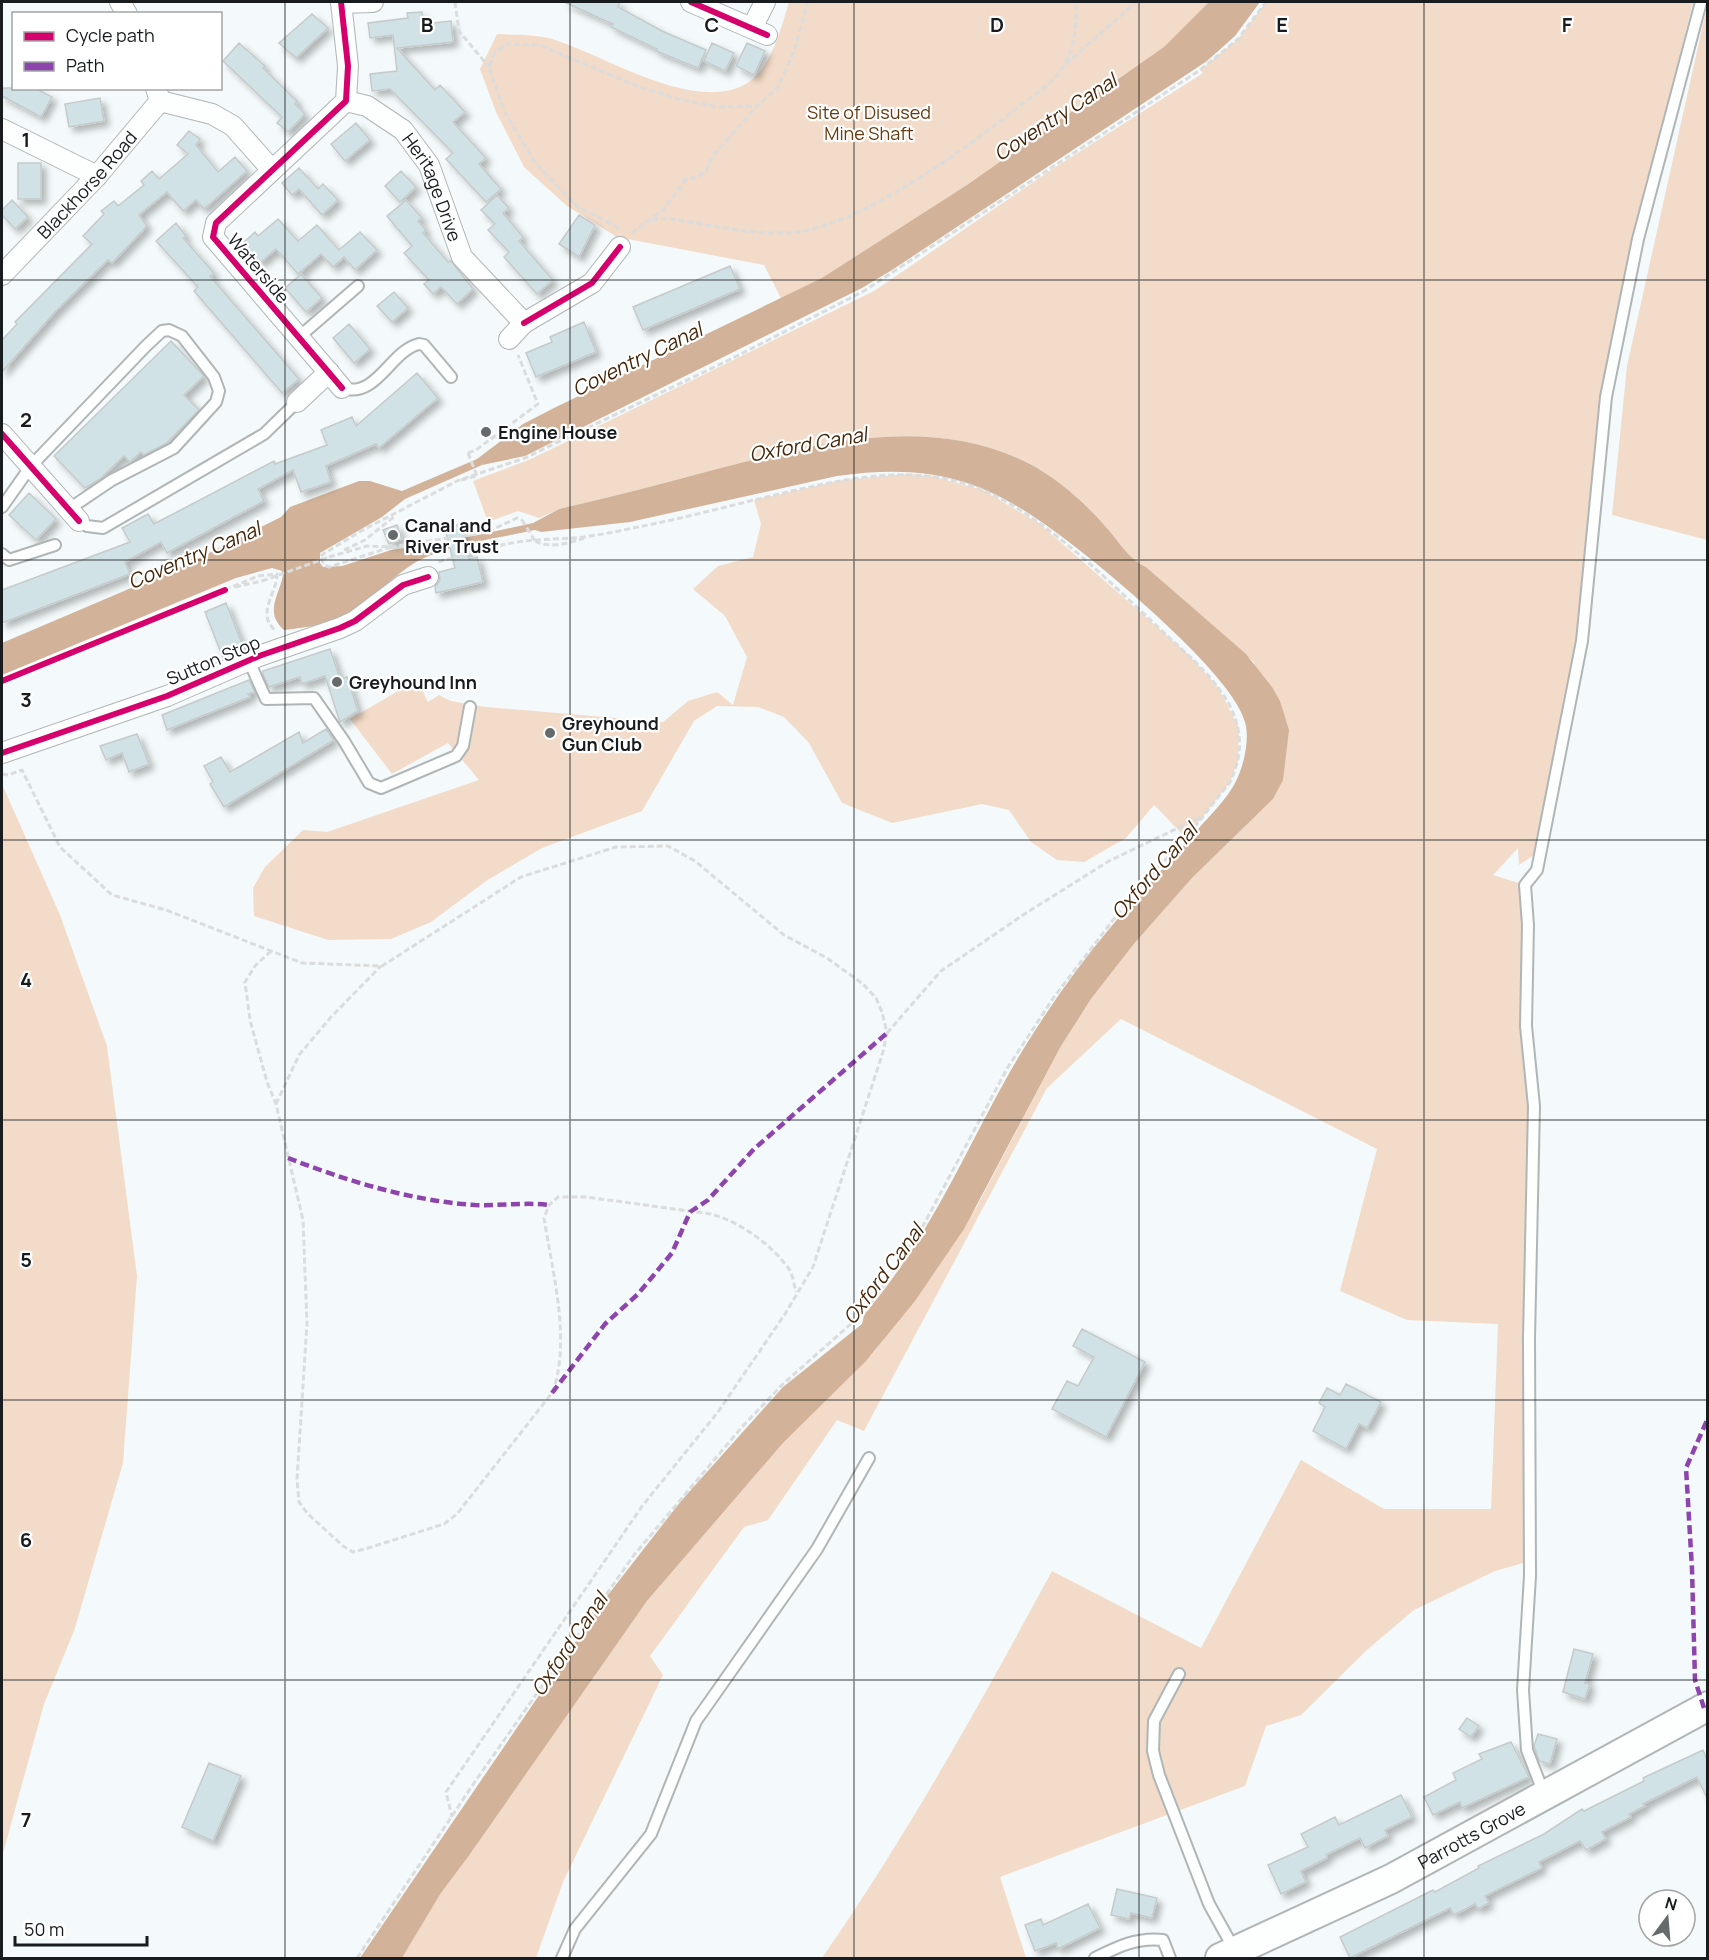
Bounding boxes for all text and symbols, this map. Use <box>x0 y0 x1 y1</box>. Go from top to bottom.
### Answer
text: B <box>421 11 434 38</box>
text: C <box>705 11 719 38</box>
text: D <box>990 11 1004 38</box>
text: E <box>1276 11 1288 38</box>
text: F <box>1562 11 1573 38</box>
legend <box>12 12 222 90</box>
text: Cycle path <box>66 23 155 47</box>
text: Path <box>66 53 104 77</box>
water label: Coventry Canal <box>988 66 1124 167</box>
park label: Site of Disused Mine Shaft <box>807 100 931 145</box>
text: 1 <box>22 126 30 153</box>
street label: Blackhorse Road <box>31 126 142 244</box>
street label: Heritage Drive <box>397 128 467 245</box>
street label: Waterside <box>223 228 295 308</box>
water label: Coventry Canal <box>567 315 709 402</box>
text: 2 <box>20 406 32 433</box>
place label: Engine House <box>498 420 618 444</box>
water label: Oxford Canal <box>747 420 871 468</box>
marker: Engine House <box>479 425 493 439</box>
place label: Canal and River Trust <box>405 513 499 558</box>
water label: Coventry Canal <box>124 514 267 595</box>
marker: Canal and River Trust <box>386 528 400 542</box>
street label: Sutton Stop <box>163 630 263 690</box>
place label: Greyhound Inn <box>349 670 477 694</box>
marker: Greyhound Inn <box>330 675 344 689</box>
text: 3 <box>20 686 32 713</box>
place label: Greyhound Gun Club <box>562 711 659 756</box>
marker: Greyhound Gun Club <box>543 726 557 740</box>
water label: Oxford Canal <box>1105 815 1205 925</box>
text: 4 <box>20 966 32 993</box>
water label: Oxford Canal <box>836 1216 931 1330</box>
text: 5 <box>20 1246 32 1273</box>
text: 6 <box>20 1526 32 1553</box>
water label: Oxford Canal <box>525 1585 615 1701</box>
street label: Parrotts Grove <box>1413 1796 1529 1874</box>
text: 7 <box>21 1806 31 1833</box>
north arrow <box>1637 1888 1697 1948</box>
text: N <box>1663 1891 1680 1916</box>
scale bar <box>15 1909 147 1947</box>
text: 50 m <box>24 1917 64 1941</box>

